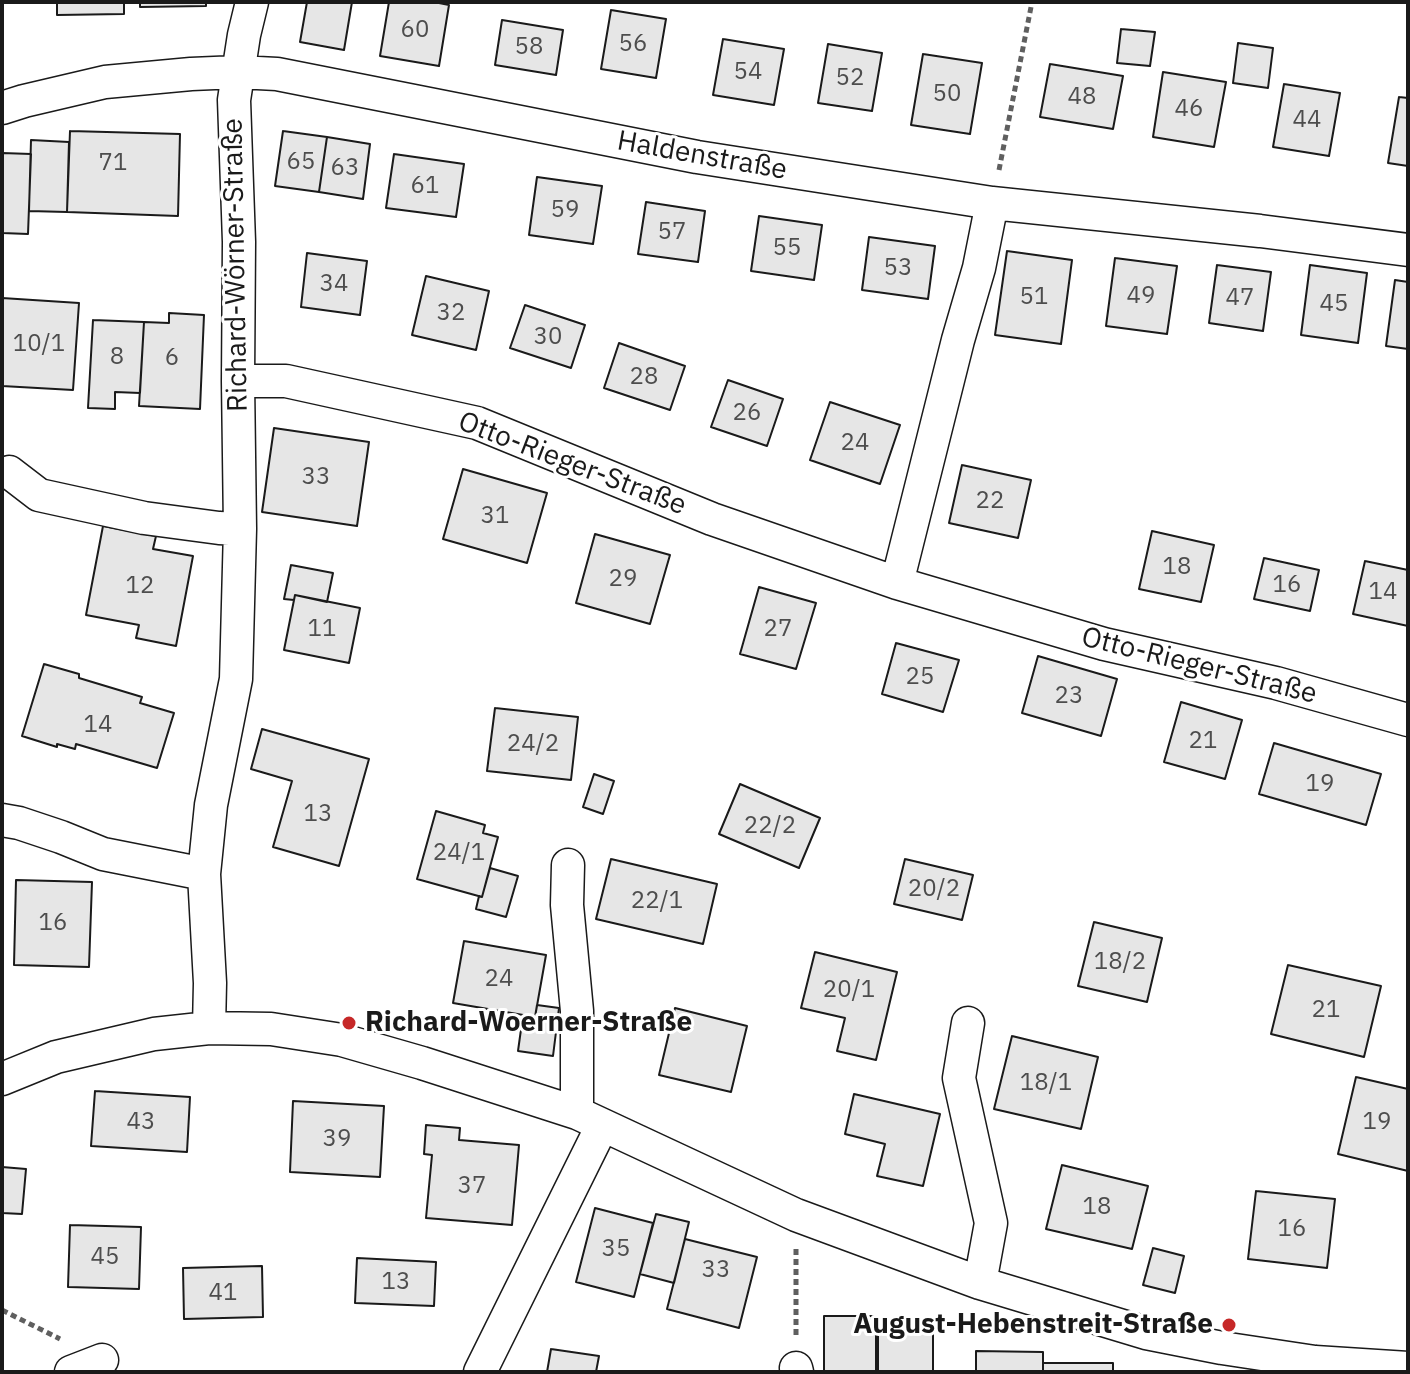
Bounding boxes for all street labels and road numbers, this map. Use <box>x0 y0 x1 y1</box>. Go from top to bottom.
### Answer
street label: Richard-Wörner-Straße <box>217 118 255 412</box>
street label: Haldenstraße <box>615 125 789 187</box>
street label: Otto-Rieger-Straße <box>453 405 691 523</box>
street label: Otto-Rieger-Straße <box>1078 621 1320 711</box>

